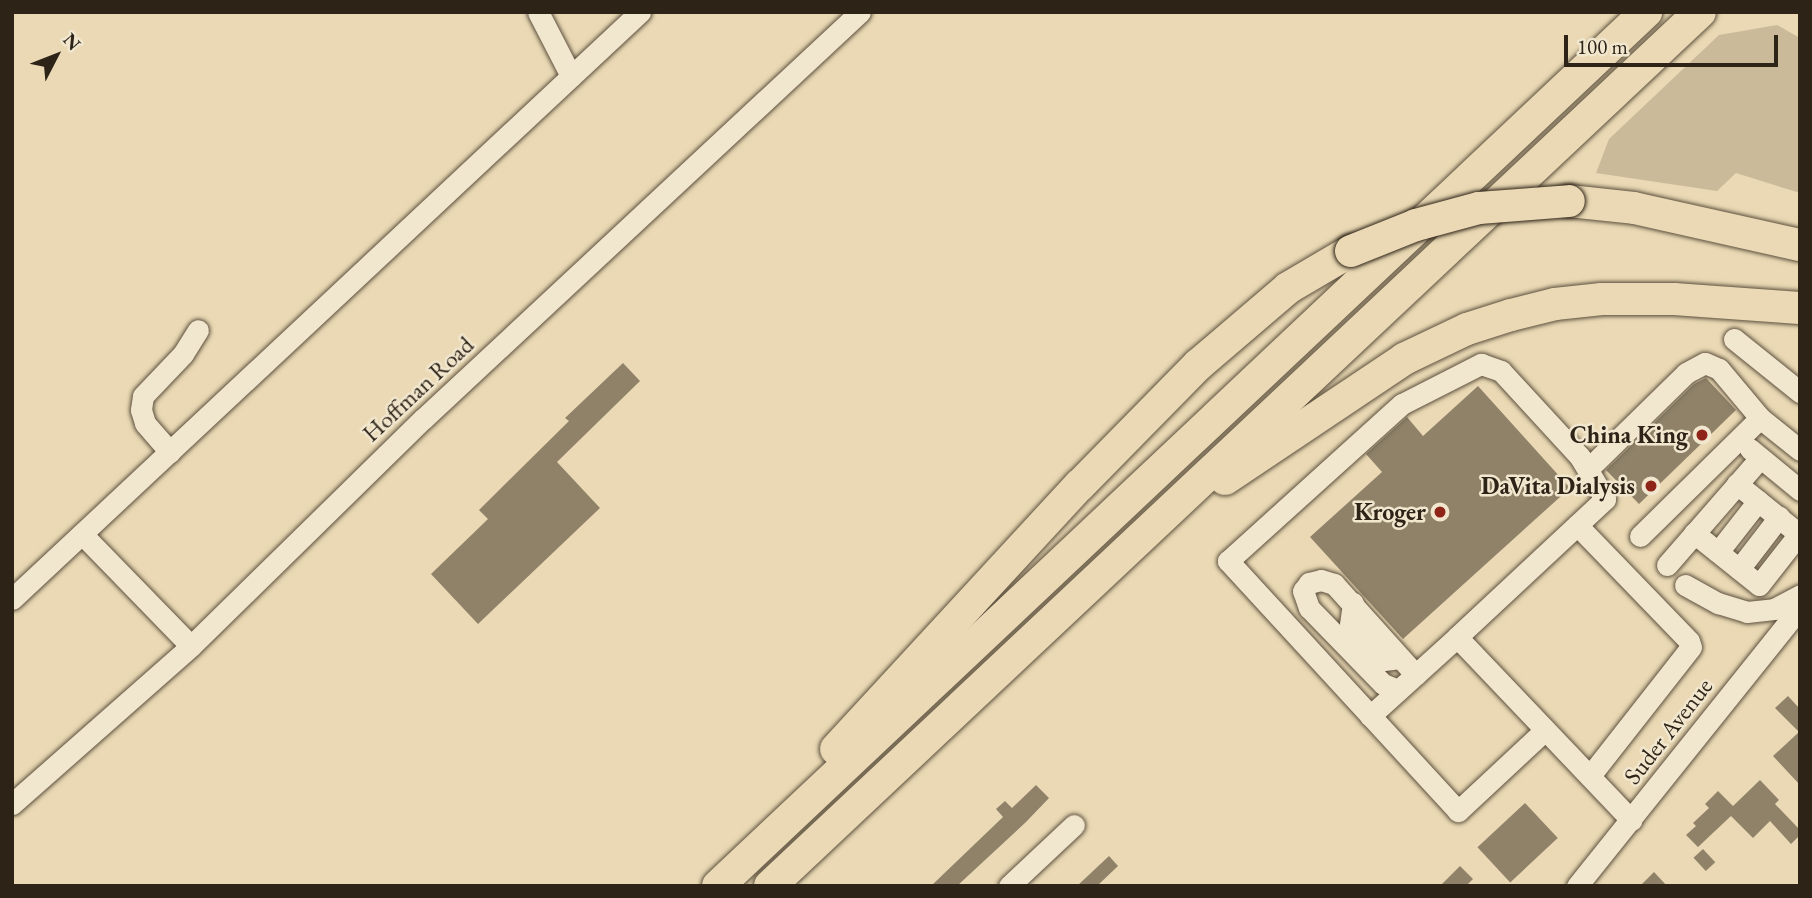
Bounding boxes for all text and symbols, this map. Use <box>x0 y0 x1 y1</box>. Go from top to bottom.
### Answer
north arrow <box>21 21 91 91</box>
scale bar <box>1567 21 1780 65</box>
text: N <box>58 28 86 56</box>
text: 100 m <box>1577 33 1628 60</box>
street label: Hoffman Road <box>357 330 479 448</box>
place label: China King <box>1570 421 1688 449</box>
marker: China King <box>1694 427 1710 443</box>
place label: DaVita Dialysis <box>1481 472 1635 500</box>
marker: DaVita Dialysis <box>1641 476 1661 496</box>
place label: Kroger <box>1354 498 1426 526</box>
marker: Kroger <box>1432 504 1448 520</box>
street label: Suder Avenue <box>1618 672 1718 790</box>

